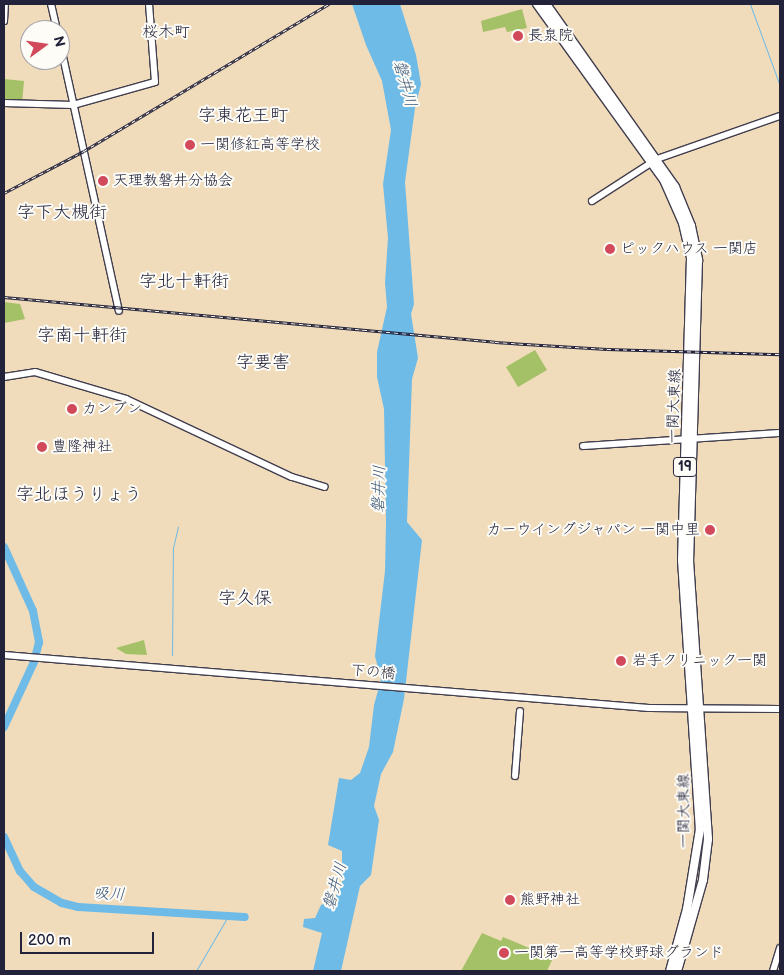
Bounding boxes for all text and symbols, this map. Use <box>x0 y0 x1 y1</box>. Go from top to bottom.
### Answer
north arrow <box>20 20 70 70</box>
district label: 桜木町 <box>142 23 190 43</box>
place label: 長泉院 <box>528 27 573 45</box>
marker: 長泉院 <box>512 30 524 42</box>
text: N <box>50 34 69 49</box>
water label: 磐井川 <box>389 58 419 110</box>
district label: 字東花王町 <box>198 105 288 127</box>
place label: 一関修紅高等学校 <box>200 136 320 154</box>
marker: 一関修紅高等学校 <box>184 139 196 151</box>
place label: 天理教磐井分協会 <box>113 172 233 190</box>
marker: 天理教磐井分協会 <box>97 175 109 187</box>
district label: 字下大槻街 <box>17 202 107 224</box>
place label: ピックハウス 一関店 <box>620 240 759 258</box>
marker: ピックハウス 一関店 <box>604 243 616 255</box>
district label: 字北十軒街 <box>139 271 229 293</box>
district label: 字南十軒街 <box>37 325 127 347</box>
district label: 字要害 <box>236 352 290 374</box>
street label: 一関大東線 <box>664 368 684 444</box>
place label: カンブン <box>82 400 142 418</box>
marker: カンブン <box>66 403 78 415</box>
place label: 豊隆神社 <box>52 438 112 456</box>
marker: 豊隆神社 <box>36 441 48 453</box>
road number: 19 <box>672 456 698 478</box>
water label: 磐井川 <box>370 465 390 513</box>
district label: 字北ほうりょう <box>16 484 142 506</box>
place label: カーウイングジャパン 一関中里 <box>486 521 700 539</box>
marker: カーウイングジャパン 一関中里 <box>704 524 716 536</box>
district label: 字久保 <box>218 588 272 610</box>
place label: 岩手クリニック一関 <box>632 652 767 670</box>
marker: 岩手クリニック一関 <box>614 654 628 668</box>
street label: 下の橋 <box>350 661 396 683</box>
street label: 一関大東線 <box>675 774 693 848</box>
water label: 磐井川 <box>320 860 352 912</box>
water label: 吸川 <box>93 885 125 905</box>
place label: 熊野神社 <box>520 891 580 909</box>
marker: 熊野神社 <box>504 894 516 906</box>
scale bar <box>22 922 156 954</box>
text: 200 m <box>28 931 71 950</box>
place label: 一関第一高等学校野球グランド <box>514 944 724 962</box>
marker: 一関第一高等学校野球グランド <box>498 947 510 959</box>

